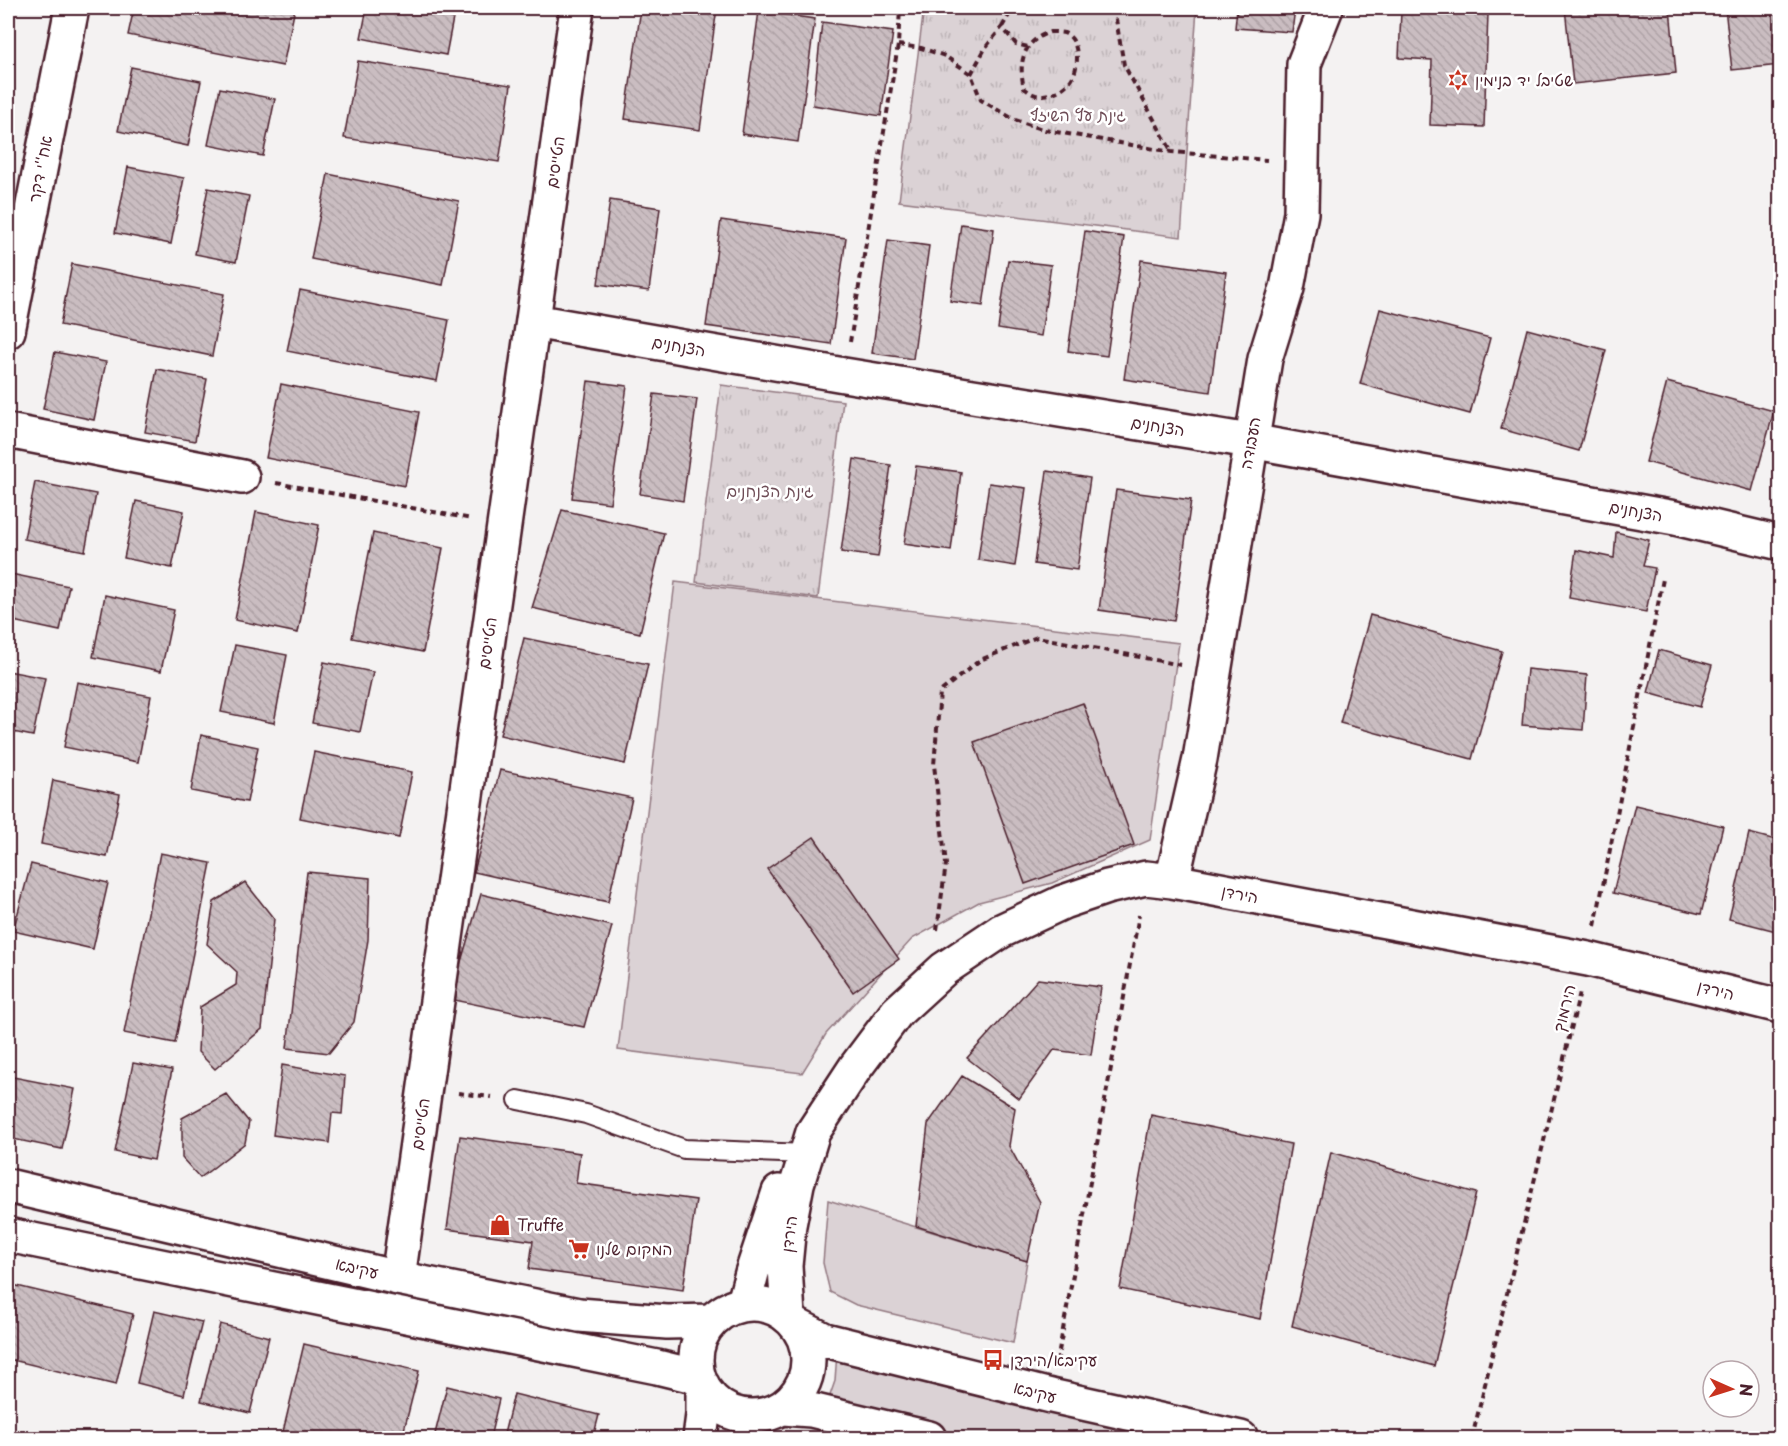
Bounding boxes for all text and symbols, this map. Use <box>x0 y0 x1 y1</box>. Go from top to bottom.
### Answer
place label: שטיבל יד בנימין <box>1475 67 1573 91</box>
synagogue icon: שטיבל יד בנימין <box>1446 68 1470 92</box>
park label: גינת עץ השיזף <box>1030 102 1126 126</box>
street label: אח''י דקר <box>21 133 57 204</box>
street label: הטייסים <box>538 134 570 190</box>
street label: הצנחנים <box>650 328 708 362</box>
street label: הצנחנים <box>1130 409 1187 441</box>
street label: העבודה <box>1233 415 1265 471</box>
park label: גינת הצנחנים <box>726 478 814 502</box>
street label: הצנחנים <box>1607 493 1665 527</box>
street label: הטייסים <box>470 615 502 671</box>
street label: הירדן <box>1220 878 1261 908</box>
street label: הירדן <box>1695 973 1737 1005</box>
street label: הירמוך <box>1546 981 1581 1034</box>
street label: הטייסים <box>403 1096 435 1152</box>
place label: Truffe <box>517 1212 564 1236</box>
shop icon: Truffe <box>488 1213 512 1237</box>
street label: הירדן <box>774 1214 802 1254</box>
place label: המקום שלנו <box>596 1236 673 1260</box>
supermarket icon: המקום שלנו <box>567 1237 591 1261</box>
street label: עקיבא <box>333 1250 381 1284</box>
place label: עקיבא/הירדן <box>1010 1347 1097 1371</box>
bus stop icon: עקיבא/הירדן <box>981 1348 1005 1372</box>
north arrow <box>1701 1359 1761 1419</box>
street label: עקיבא <box>1011 1374 1059 1408</box>
text: N <box>1735 1383 1759 1397</box>

